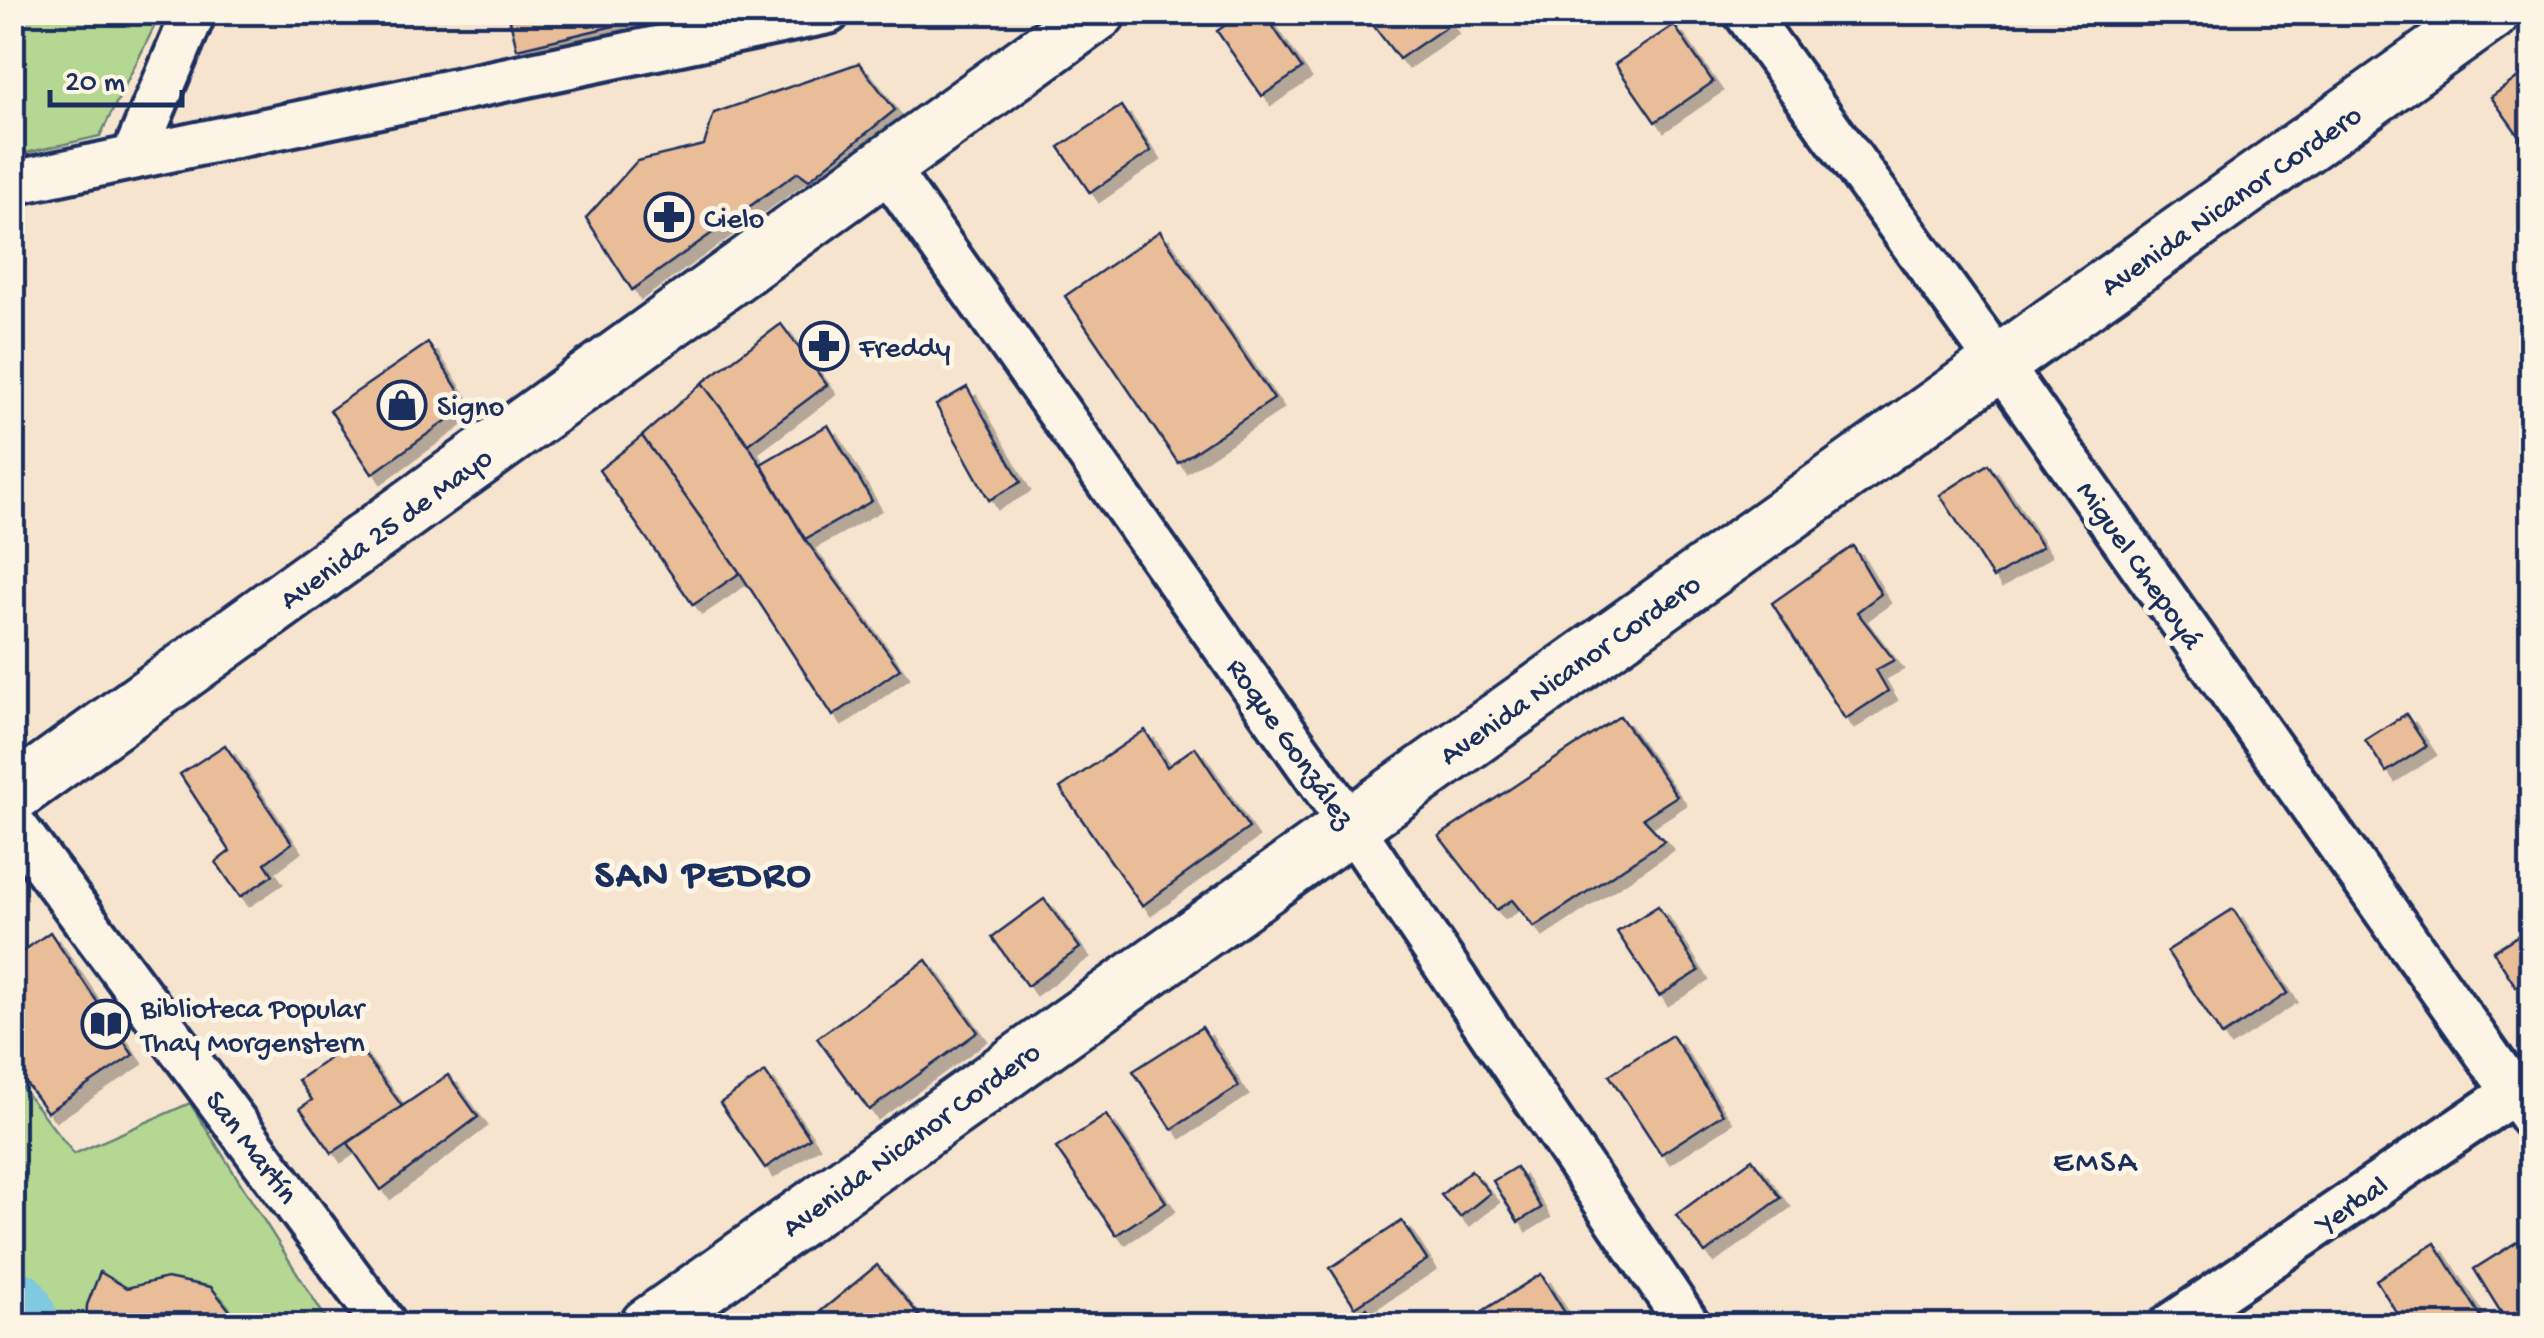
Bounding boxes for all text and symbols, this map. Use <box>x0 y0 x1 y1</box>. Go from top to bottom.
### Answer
scale bar <box>50 45 182 107</box>
text: 20 m <box>65 67 125 102</box>
street label: Avenida Nicanor Cordero <box>2095 99 2370 306</box>
pharmacy icon: Cielo <box>643 191 695 243</box>
place label: Cielo <box>704 204 764 239</box>
pharmacy icon: Freddy <box>798 320 850 372</box>
place label: Freddy <box>858 333 951 368</box>
shop icon: Signo <box>376 379 428 431</box>
place label: Signo <box>437 392 504 427</box>
street label: Avenida 25 de Mayo <box>275 442 501 619</box>
street label: Miguel Chepoyá <box>2066 476 2209 659</box>
street label: Avenida Nicanor Cordero <box>1434 568 1709 775</box>
street label: Roque González <box>1217 653 1360 837</box>
district label: SAN PEDRO <box>595 854 813 901</box>
place label: Biblioteca Popular Thay Morgenstern <box>139 994 366 1063</box>
library icon: Biblioteca Popular Thay Morgenstern <box>80 998 132 1050</box>
street label: Avenida Nicanor Cordero <box>777 1036 1049 1247</box>
street label: San Martín <box>195 1085 303 1212</box>
district label: EMSA <box>2053 1145 2139 1183</box>
street label: Yerbal <box>2308 1170 2396 1245</box>

